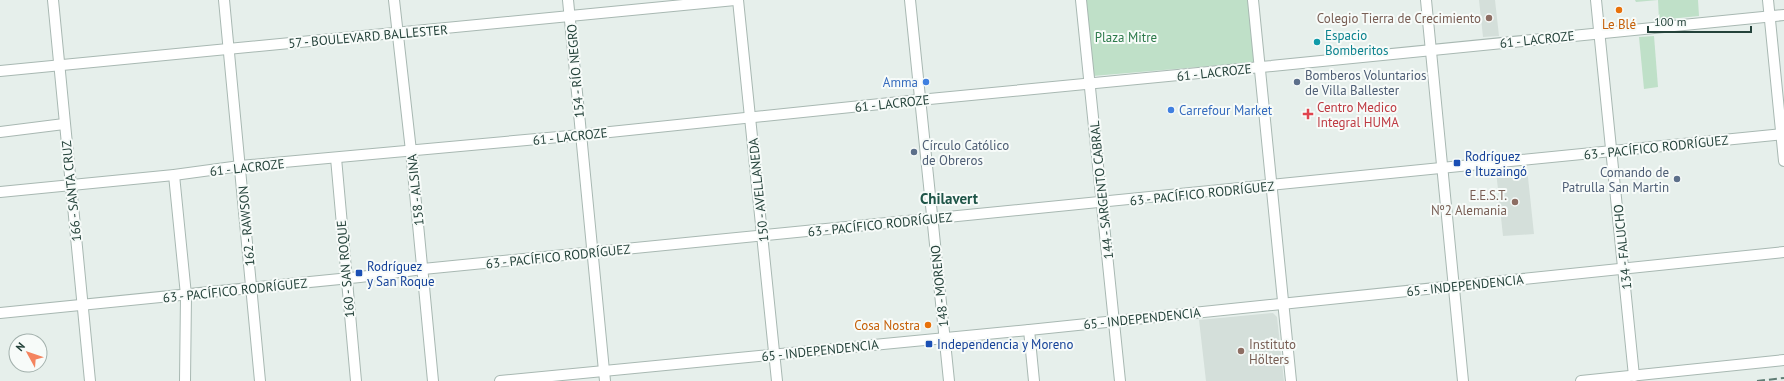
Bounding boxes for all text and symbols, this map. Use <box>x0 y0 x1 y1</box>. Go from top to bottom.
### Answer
marker: Le Blé <box>1614 5 1624 15</box>
scale bar <box>1648 8 1751 34</box>
place label: Colegio Tierra de Crecimiento <box>1317 10 1481 27</box>
marker: Colegio Tierra de Crecimiento <box>1484 13 1494 23</box>
text: 100 m <box>1654 14 1687 29</box>
place label: Le Blé <box>1602 16 1636 33</box>
street label: 57 - BOULEVARD BALLESTER <box>288 21 449 52</box>
street label: 154 - RÍO NEGRO <box>563 23 588 119</box>
place label: Espacio Bomberitos <box>1325 27 1388 59</box>
street label: 61 - LACROZE <box>1499 27 1575 52</box>
park label: Plaza Mitre <box>1095 29 1157 46</box>
marker: Espacio Bomberitos <box>1312 37 1322 47</box>
street label: 61 - LACROZE <box>1176 60 1252 85</box>
place label: Bomberos Voluntarios de Villa Ballester <box>1305 67 1426 99</box>
place label: Amma <box>883 74 918 91</box>
marker: Amma <box>921 77 931 87</box>
marker: Bomberos Voluntarios de Villa Ballester <box>1292 77 1302 87</box>
street label: 61 - LACROZE <box>854 91 930 116</box>
place label: Centro Medico Integral HUMA <box>1317 99 1399 131</box>
place label: Carrefour Market <box>1179 102 1273 119</box>
marker: Carrefour Market <box>1166 105 1176 115</box>
marker: Centro Medico Integral HUMA <box>1302 108 1314 120</box>
street label: 144 - SARGENTO CABRAL <box>1086 120 1117 260</box>
street label: 61 - LACROZE <box>532 124 608 149</box>
street label: 63 - PACÍFICO RODRÍGUEZ <box>1583 131 1729 164</box>
street label: 150 - AVELLANEDA <box>745 137 772 243</box>
place label: Círculo Católico de Obreros <box>922 137 1009 169</box>
street label: 166 - SANTA CRUZ <box>58 140 85 242</box>
marker: Círculo Católico de Obreros <box>909 147 919 157</box>
place label: Rodríguez e Ituzaingó <box>1465 148 1527 180</box>
street label: 158 - ALSINA <box>403 153 428 227</box>
street label: 61 - LACROZE <box>209 155 285 180</box>
marker: Rodríguez e Ituzaingó <box>1452 158 1462 168</box>
place label: Comando de Patrulla San Martin <box>1562 164 1669 196</box>
marker: Comando de Patrulla San Martin <box>1672 174 1682 184</box>
street label: 63 - PACÍFICO RODRÍGUEZ <box>1129 177 1275 210</box>
street label: 162 - RAWSON <box>235 185 258 267</box>
place label: E.E.S.T. Nº2 Alemania <box>1431 187 1507 219</box>
district label: Chilavert <box>920 189 979 208</box>
marker: E.E.S.T. Nº2 Alemania <box>1510 197 1520 207</box>
street label: 134 - FALUCHO <box>1610 204 1635 290</box>
street label: 63 - PACÍFICO RODRÍGUEZ <box>807 208 953 241</box>
street label: 160 - SAN ROQUE <box>333 219 358 318</box>
street label: 63 - PACÍFICO RODRÍGUEZ <box>485 240 631 273</box>
street label: 148 - MORENO <box>927 244 952 328</box>
place label: Rodríguez y San Roque <box>367 258 435 290</box>
marker: Rodríguez y San Roque <box>354 268 364 278</box>
street label: 65 - INDEPENDENCIA <box>1406 271 1525 300</box>
street label: 63 - PACÍFICO RODRÍGUEZ <box>162 274 308 307</box>
street label: 65 - INDEPENDENCIA <box>1083 304 1202 333</box>
place label: Cosa Nostra <box>854 317 920 334</box>
marker: Cosa Nostra <box>923 320 933 330</box>
north arrow <box>8 333 48 373</box>
street label: 65 - INDEPENDENCIA <box>761 336 880 365</box>
place label: Independencia y Moreno <box>937 336 1073 353</box>
place label: Instituto Hölters <box>1249 336 1296 368</box>
text: N <box>13 339 28 354</box>
marker: Independencia y Moreno <box>924 339 934 349</box>
marker: Instituto Hölters <box>1236 346 1246 356</box>

